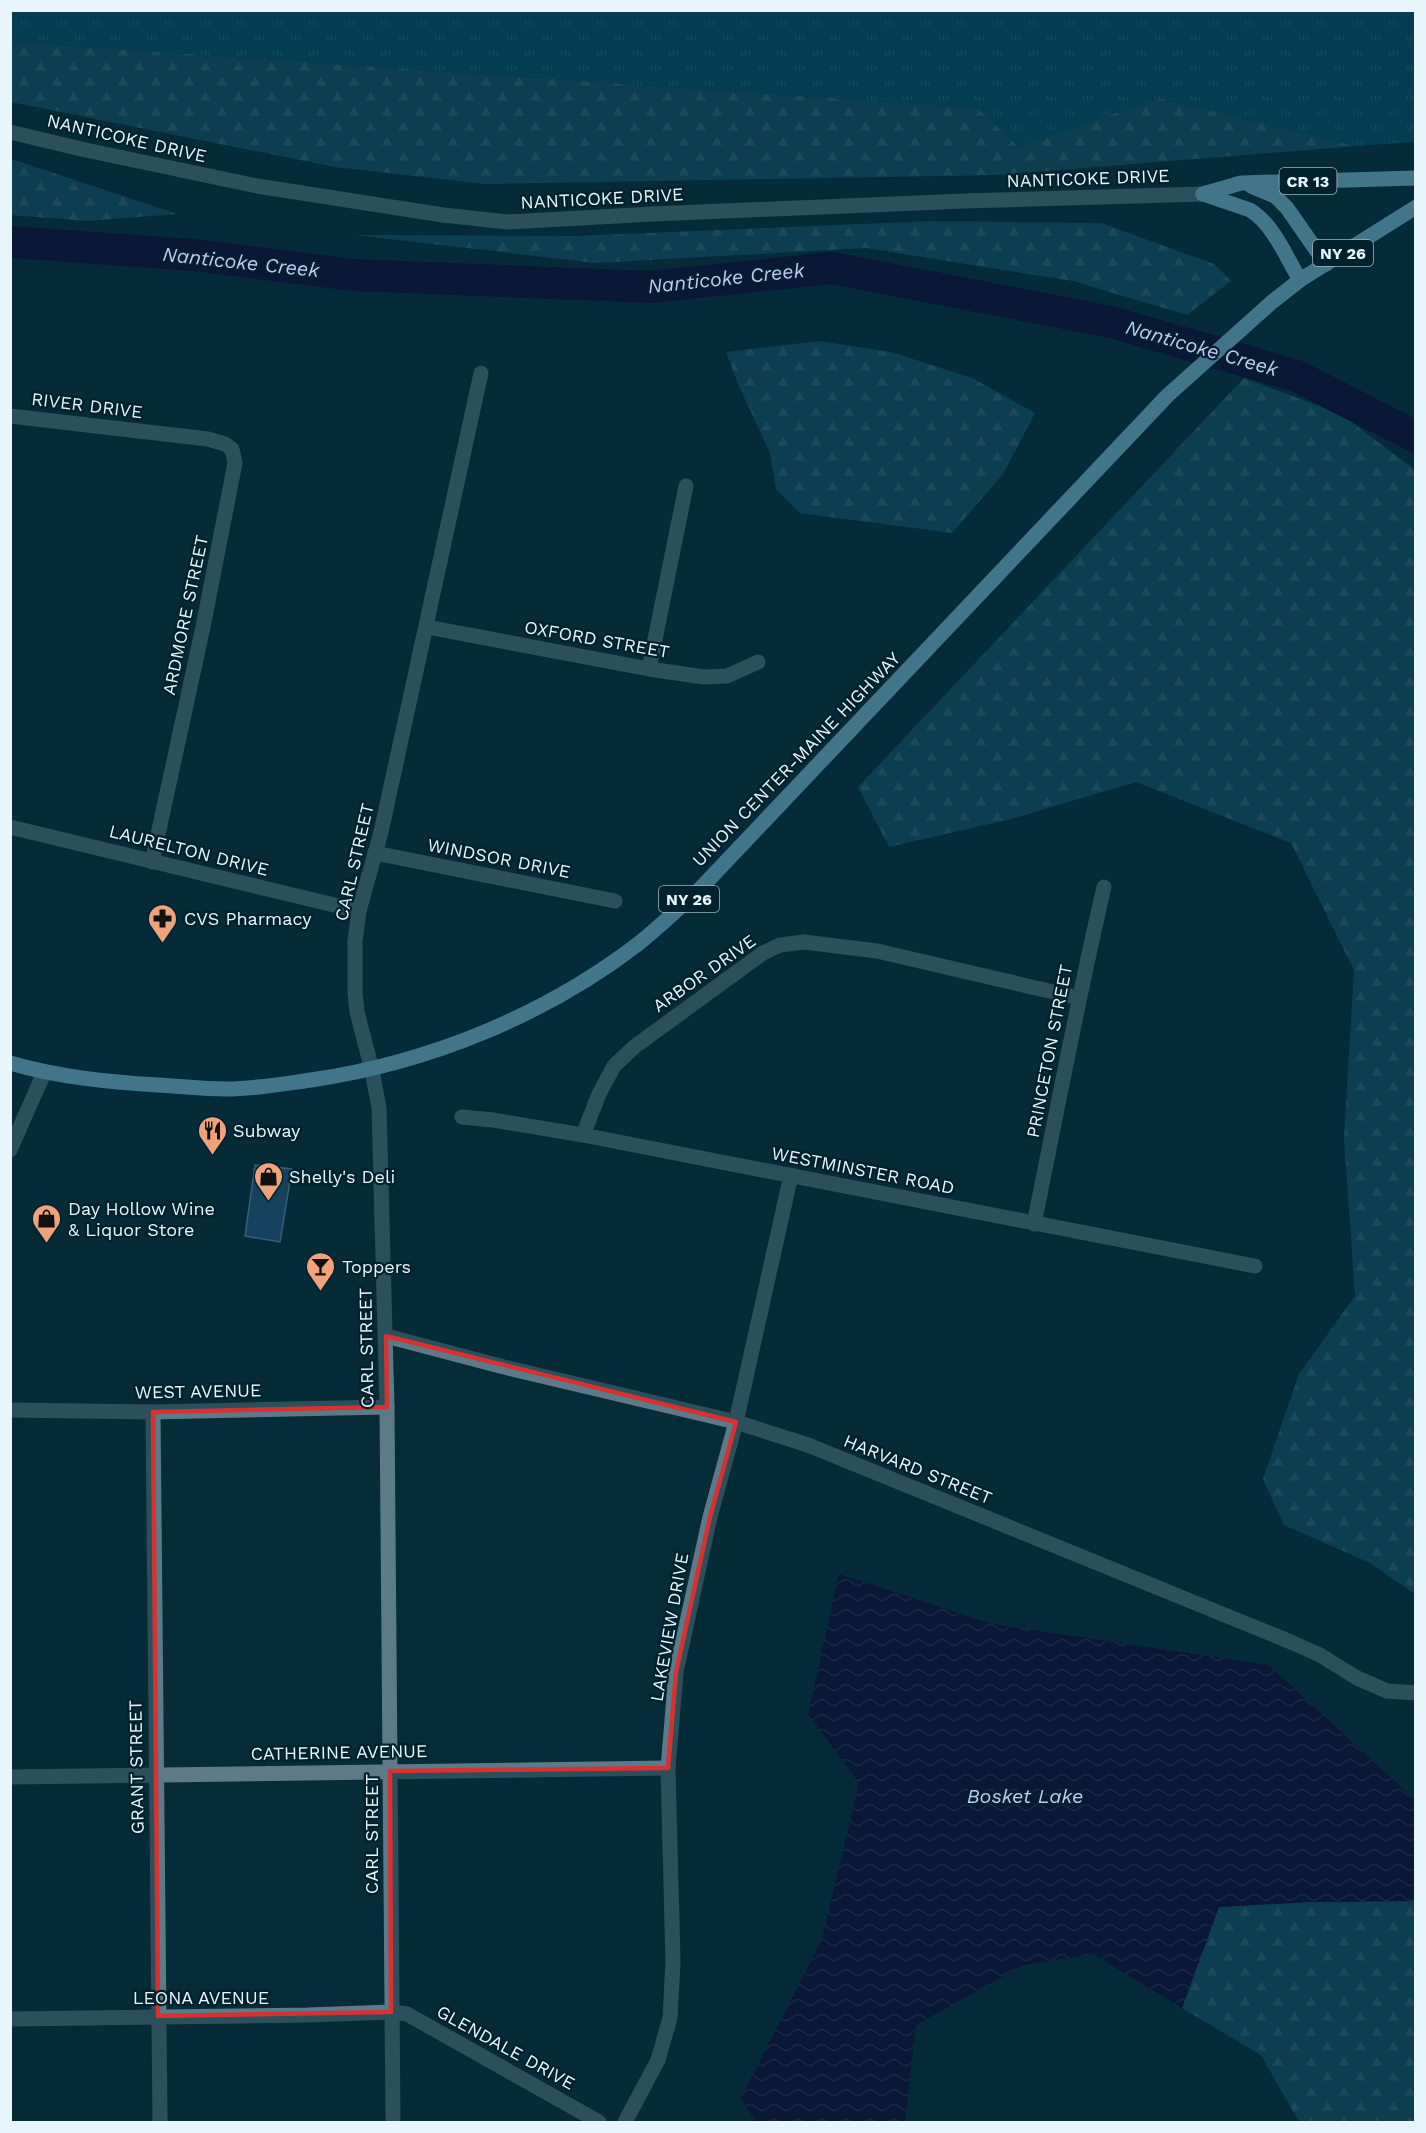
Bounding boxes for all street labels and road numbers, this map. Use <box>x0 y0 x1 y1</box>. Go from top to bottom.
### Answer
street label: NANTICOKE DRIVE <box>45 109 209 167</box>
street label: NANTICOKE DRIVE <box>1006 165 1170 191</box>
road number: CR 13 <box>1280 168 1336 194</box>
street label: NANTICOKE DRIVE <box>520 183 684 213</box>
road number: NY 26 <box>1313 240 1373 266</box>
street label: RIVER DRIVE <box>30 388 144 422</box>
street label: ARDMORE STREET <box>158 533 212 697</box>
street label: OXFORD STREET <box>523 616 671 662</box>
street label: UNION CENTER-MAINE HIGHWAY <box>688 647 905 871</box>
street label: CARL STREET <box>330 801 378 923</box>
street label: LAURELTON DRIVE <box>107 820 271 880</box>
street label: WINDSOR DRIVE <box>426 834 572 882</box>
road number: NY 26 <box>659 886 719 912</box>
street label: ARBOR DRIVE <box>649 930 759 1016</box>
street label: PRINCETON STREET <box>1022 962 1076 1140</box>
street label: WESTMINSTER ROAD <box>770 1142 956 1198</box>
street label: CARL STREET <box>354 1288 378 1408</box>
street label: WEST AVENUE <box>134 1379 262 1403</box>
street label: HARVARD STREET <box>841 1430 995 1508</box>
street label: LAKEVIEW DRIVE <box>646 1551 692 1703</box>
street label: GRANT STREET <box>124 1700 148 1834</box>
street label: CATHERINE AVENUE <box>250 1740 428 1764</box>
street label: CARL STREET <box>361 1774 382 1894</box>
street label: LEONA AVENUE <box>133 1987 269 2008</box>
street label: GLENDALE DRIVE <box>433 2000 579 2094</box>

